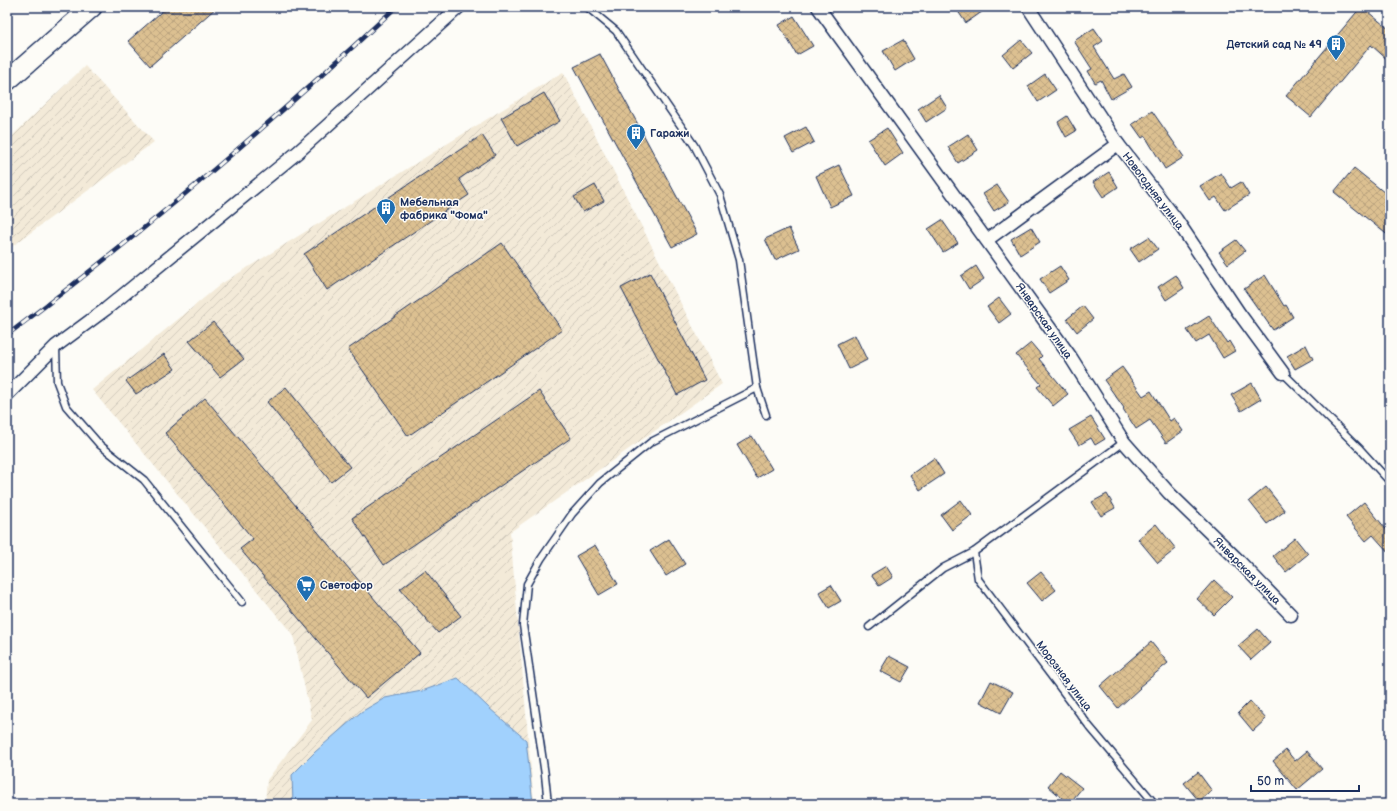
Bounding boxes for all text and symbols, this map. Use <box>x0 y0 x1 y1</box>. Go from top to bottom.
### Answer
building icon: Детский сад № 49 <box>1325 33 1347 61</box>
place label: Детский сад № 49 <box>1226 38 1322 51</box>
building icon: Гаражи <box>625 122 647 150</box>
place label: Гаражи <box>650 127 689 140</box>
street label: Новогодняя улица <box>1120 150 1187 233</box>
place label: Мебельная фабрика "Фома" <box>400 196 488 222</box>
building icon: Мебельная фабрика "Фома" <box>375 197 397 225</box>
street label: Январская улица <box>1013 281 1075 362</box>
street label: Январская улица <box>1211 535 1284 608</box>
supermarket icon: Светофор <box>295 574 317 602</box>
place label: Светофор <box>320 579 373 592</box>
street label: Морозная улица <box>1033 638 1095 714</box>
scale bar <box>1251 767 1359 793</box>
text: 50 m <box>1257 774 1284 789</box>

